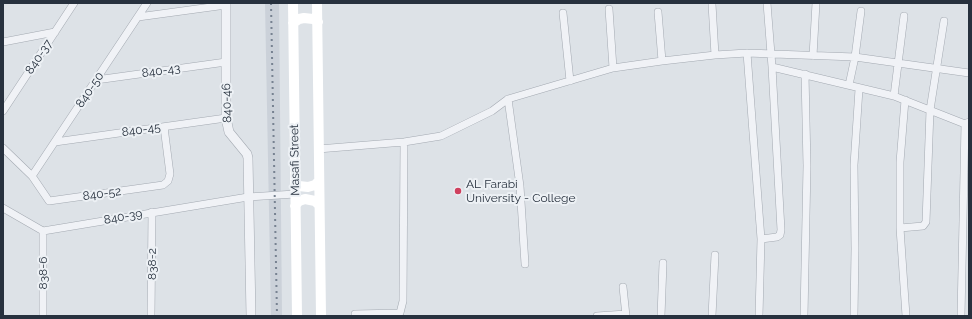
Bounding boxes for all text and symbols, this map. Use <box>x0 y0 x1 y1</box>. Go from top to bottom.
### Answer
street label: 840-37 <box>22 37 56 77</box>
street label: 840-43 <box>141 61 181 81</box>
street label: 840-50 <box>73 69 107 111</box>
street label: 840-46 <box>219 83 235 123</box>
street label: 840-45 <box>121 120 161 140</box>
street label: Masafi Street <box>287 124 303 196</box>
place label: AL Farabi University - College <box>466 177 576 205</box>
street label: 840-52 <box>82 184 122 204</box>
marker: AL Farabi University - College <box>453 186 463 196</box>
street label: 840-39 <box>103 207 143 227</box>
street label: 838-2 <box>145 248 159 280</box>
street label: 838-6 <box>36 257 50 289</box>

